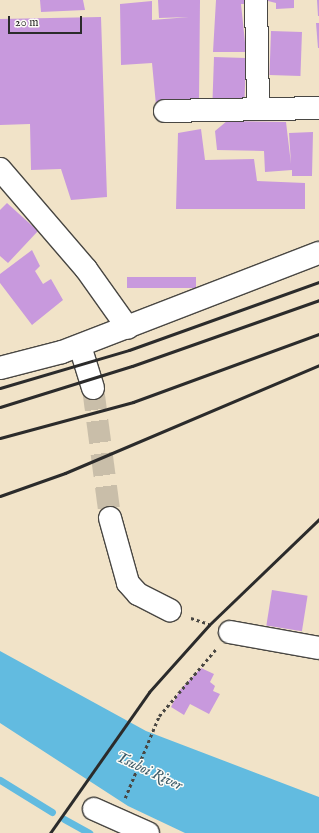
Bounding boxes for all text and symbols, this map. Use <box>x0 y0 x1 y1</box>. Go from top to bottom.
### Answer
scale bar <box>10 8 84 34</box>
text: 20 m <box>15 15 38 30</box>
water label: Tsuboi River <box>113 748 185 794</box>

